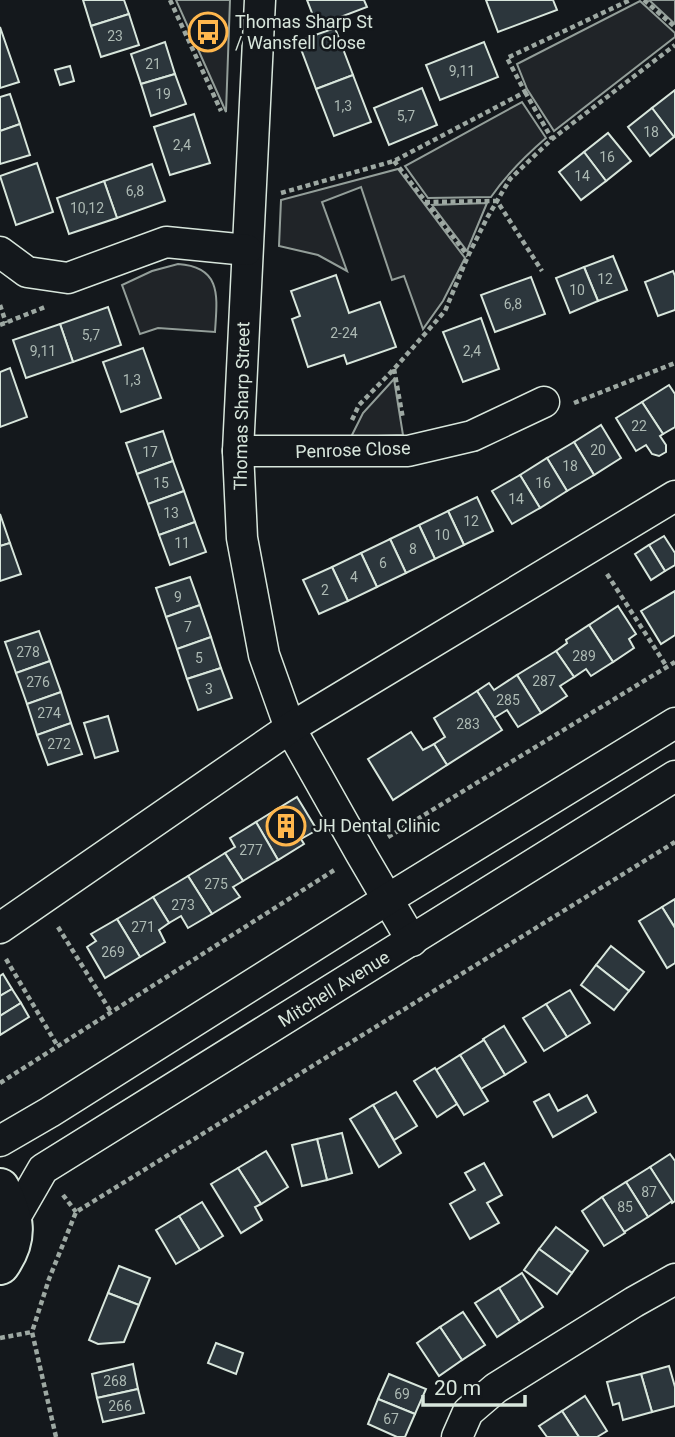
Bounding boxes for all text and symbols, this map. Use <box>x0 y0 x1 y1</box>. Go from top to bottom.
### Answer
bus stop icon: Thomas Sharp St / Wansfell Close <box>187 11 229 53</box>
place label: Thomas Sharp St / Wansfell Close <box>235 11 373 53</box>
house number: 23 <box>107 28 123 44</box>
house number: 21 <box>145 56 161 72</box>
house number: 9,11 <box>449 63 475 79</box>
house number: 19 <box>155 86 171 102</box>
house number: 1,3 <box>334 98 352 114</box>
house number: 5,7 <box>397 108 415 124</box>
house number: 18 <box>643 124 659 140</box>
house number: 2,4 <box>173 137 191 153</box>
house number: 16 <box>599 149 615 165</box>
house number: 14 <box>574 168 590 184</box>
house number: 6,8 <box>126 183 144 199</box>
house number: 10,12 <box>70 200 104 216</box>
house number: 12 <box>597 271 613 287</box>
house number: 10 <box>569 282 585 298</box>
house number: 6,8 <box>504 296 522 312</box>
street label: Thomas Sharp Street <box>230 321 253 491</box>
house number: 2-24 <box>330 325 358 341</box>
house number: 5,7 <box>82 327 100 343</box>
house number: 9,11 <box>30 343 56 359</box>
house number: 2,4 <box>463 343 481 359</box>
house number: 1,3 <box>123 372 141 388</box>
house number: 22 <box>631 418 647 434</box>
street label: Penrose Close <box>295 437 411 462</box>
house number: 20 <box>590 442 606 458</box>
house number: 17 <box>142 444 158 460</box>
house number: 18 <box>562 458 578 474</box>
house number: 15 <box>153 475 169 491</box>
house number: 16 <box>535 475 551 491</box>
house number: 14 <box>508 491 524 507</box>
house number: 13 <box>163 505 179 521</box>
house number: 12 <box>463 513 479 529</box>
house number: 10 <box>434 527 450 543</box>
house number: 11 <box>174 535 190 551</box>
house number: 8 <box>409 541 417 557</box>
house number: 6 <box>379 555 387 571</box>
house number: 4 <box>350 569 358 585</box>
house number: 2 <box>321 582 329 598</box>
house number: 9 <box>174 589 182 605</box>
house number: 7 <box>184 619 192 635</box>
house number: 278 <box>16 644 40 660</box>
house number: 289 <box>572 648 596 664</box>
house number: 5 <box>195 650 203 666</box>
house number: 287 <box>532 673 556 689</box>
house number: 276 <box>26 674 50 690</box>
house number: 3 <box>205 681 213 697</box>
house number: 285 <box>496 692 520 708</box>
house number: 274 <box>37 705 61 721</box>
house number: 283 <box>456 716 480 732</box>
house number: 272 <box>47 736 71 752</box>
building icon: JH Dental Clinic <box>265 805 307 847</box>
place label: JH Dental Clinic <box>313 815 440 836</box>
house number: 277 <box>239 842 263 858</box>
house number: 275 <box>204 876 228 892</box>
house number: 273 <box>171 897 195 913</box>
house number: 271 <box>131 919 155 935</box>
house number: 269 <box>101 944 125 960</box>
street label: Mitchell Avenue <box>274 946 393 1031</box>
house number: 87 <box>641 1184 657 1200</box>
house number: 85 <box>617 1199 633 1215</box>
scale bar <box>423 1364 524 1408</box>
house number: 268 <box>103 1373 127 1389</box>
text: 20 m <box>434 1376 481 1400</box>
house number: 69 <box>394 1386 410 1402</box>
house number: 266 <box>108 1398 132 1414</box>
house number: 67 <box>383 1411 399 1427</box>

